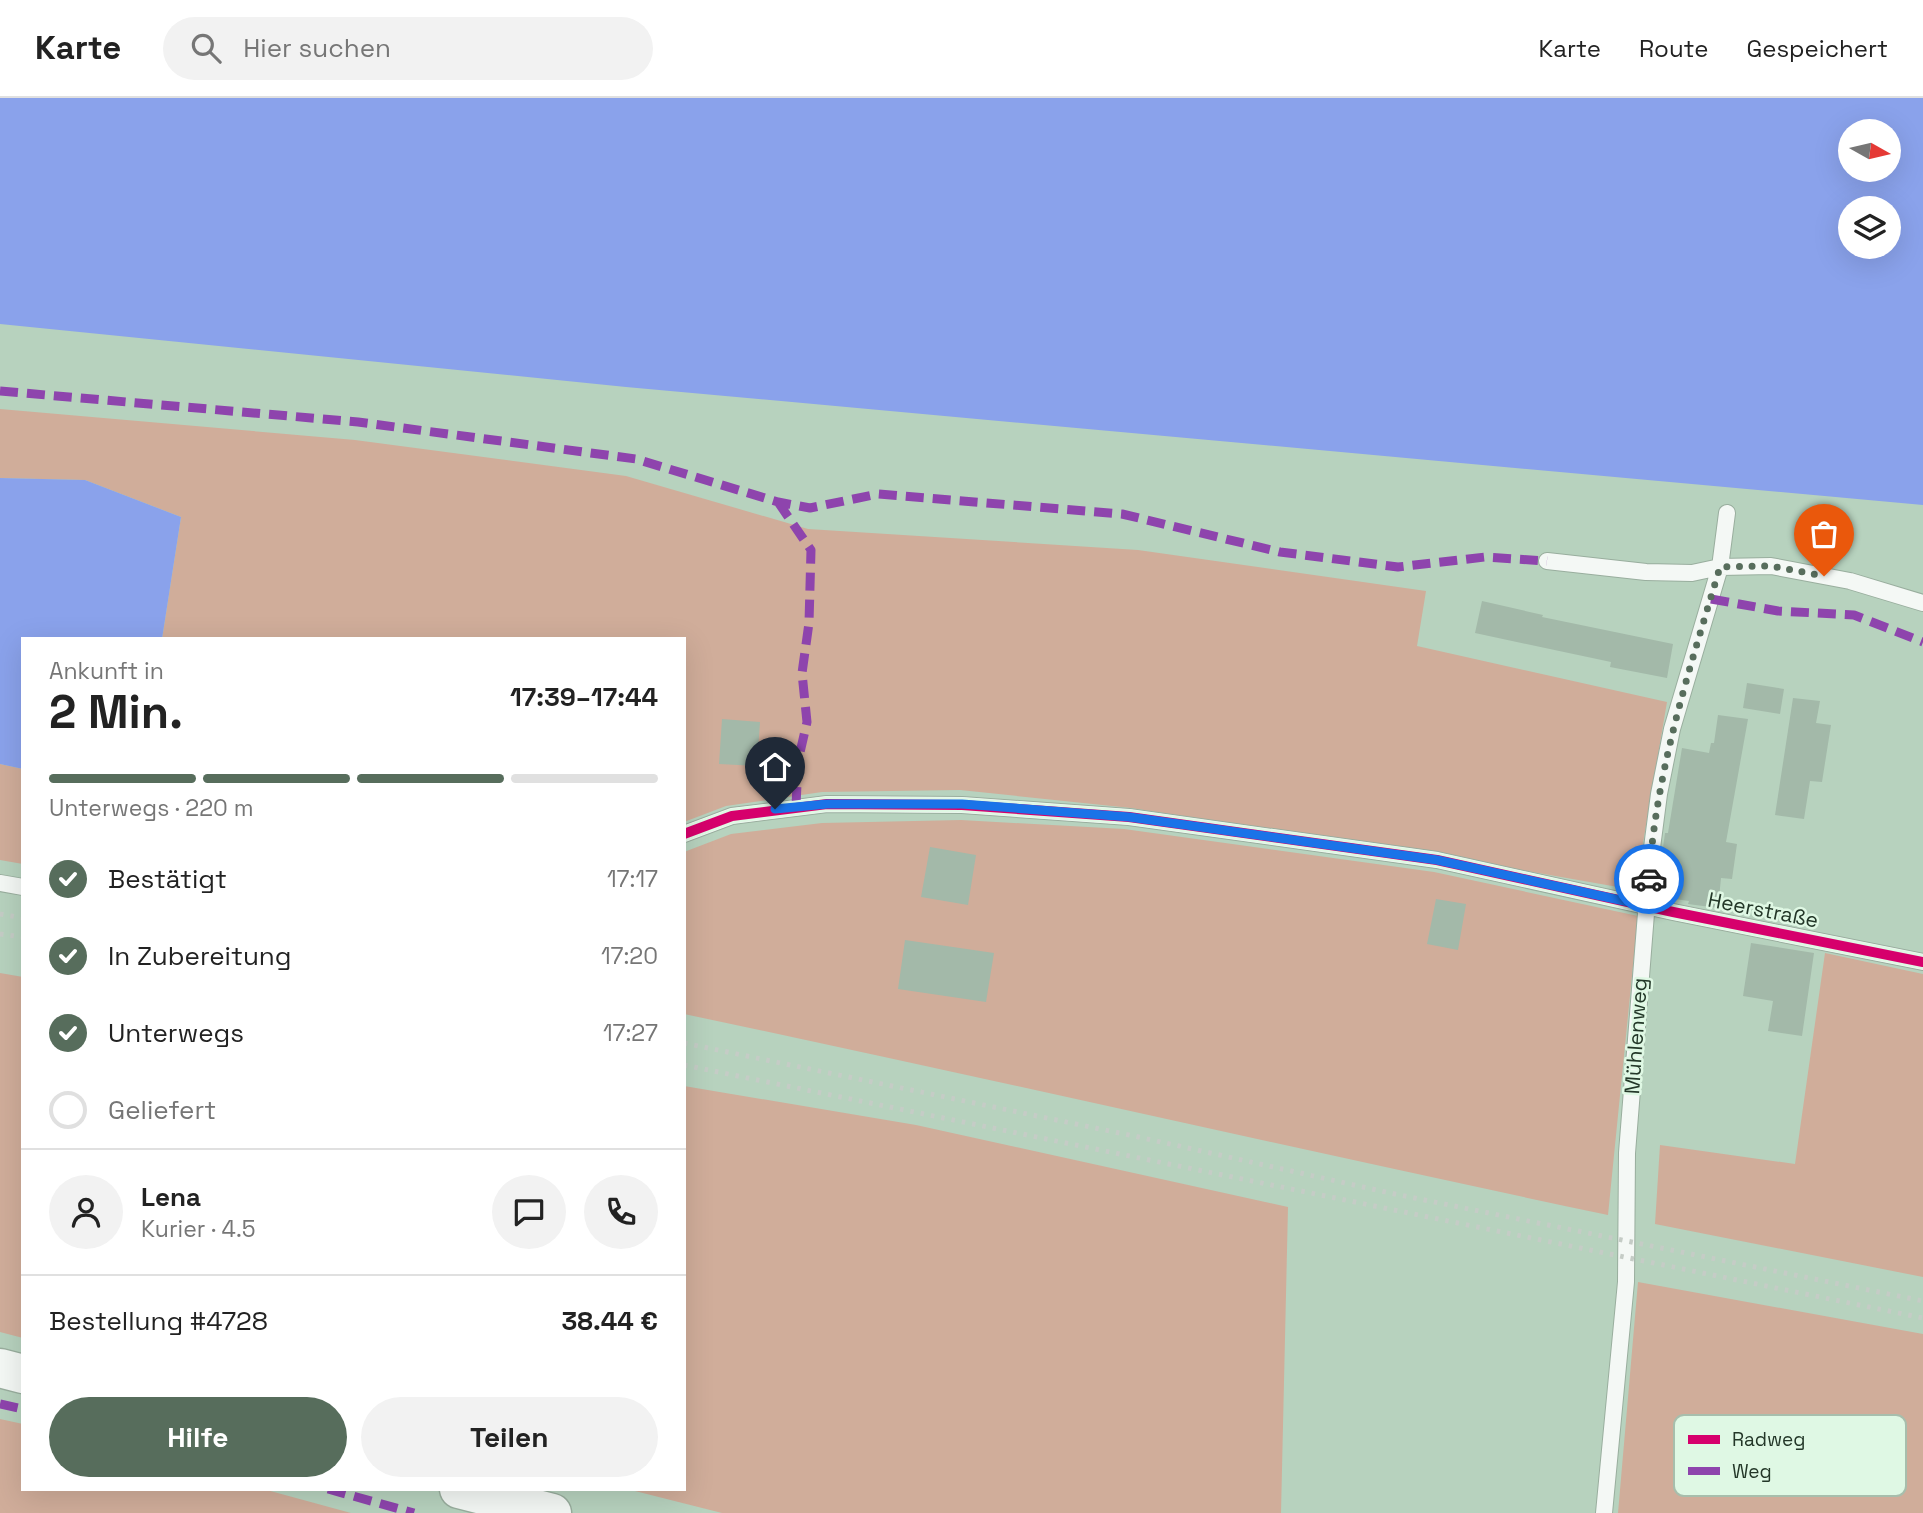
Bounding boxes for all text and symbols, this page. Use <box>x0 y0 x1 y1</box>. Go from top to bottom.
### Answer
search box <box>163 17 653 80</box>
text: Karte <box>35 27 121 69</box>
icon: search <box>187 29 225 67</box>
text: Hier suchen <box>243 31 391 65</box>
text: Karte <box>1539 33 1601 64</box>
text: Route <box>1639 33 1708 64</box>
text: Gespeichert <box>1746 33 1888 64</box>
north arrow <box>1838 119 1900 182</box>
map controls <box>1838 119 1901 259</box>
button: layers <box>1838 196 1901 259</box>
pin <box>1794 504 1854 576</box>
icon: bag <box>1805 515 1843 553</box>
text: Ankunft in <box>49 656 164 686</box>
text: 17:39–17:44 <box>510 680 658 714</box>
text: 2 Min. <box>49 683 183 741</box>
pin <box>745 737 805 809</box>
icon: home <box>756 748 794 786</box>
text: Unterwegs · 220 m <box>49 793 254 823</box>
courier <box>1614 844 1684 914</box>
icon: check <box>49 860 87 898</box>
icon: car <box>1630 860 1668 898</box>
text: Bestätigt <box>108 862 227 896</box>
text: 17:17 <box>607 864 658 894</box>
street label: Heerstraße <box>1706 886 1821 933</box>
icon: check <box>49 937 87 975</box>
text: In Zubereitung <box>108 939 292 973</box>
text: 17:20 <box>601 941 658 971</box>
street label: Mühlenweg <box>1618 977 1653 1095</box>
icon: check <box>49 1014 87 1052</box>
text: Unterwegs <box>108 1016 244 1050</box>
text: 17:27 <box>603 1018 658 1048</box>
text: Geliefert <box>108 1093 216 1127</box>
button: person <box>49 1175 123 1249</box>
button: chat <box>492 1175 566 1249</box>
button: phone <box>584 1175 658 1249</box>
text: Lena <box>141 1180 201 1214</box>
text: Kurier · 4.5 <box>141 1214 256 1244</box>
text: Bestellung #4728 <box>49 1304 268 1338</box>
text: 38.44 € <box>562 1304 658 1338</box>
button: Hilfe <box>49 1397 347 1477</box>
button: Teilen <box>361 1397 658 1477</box>
legend <box>1674 1415 1906 1496</box>
text: Radweg <box>1732 1427 1805 1452</box>
text: Weg <box>1732 1459 1772 1484</box>

